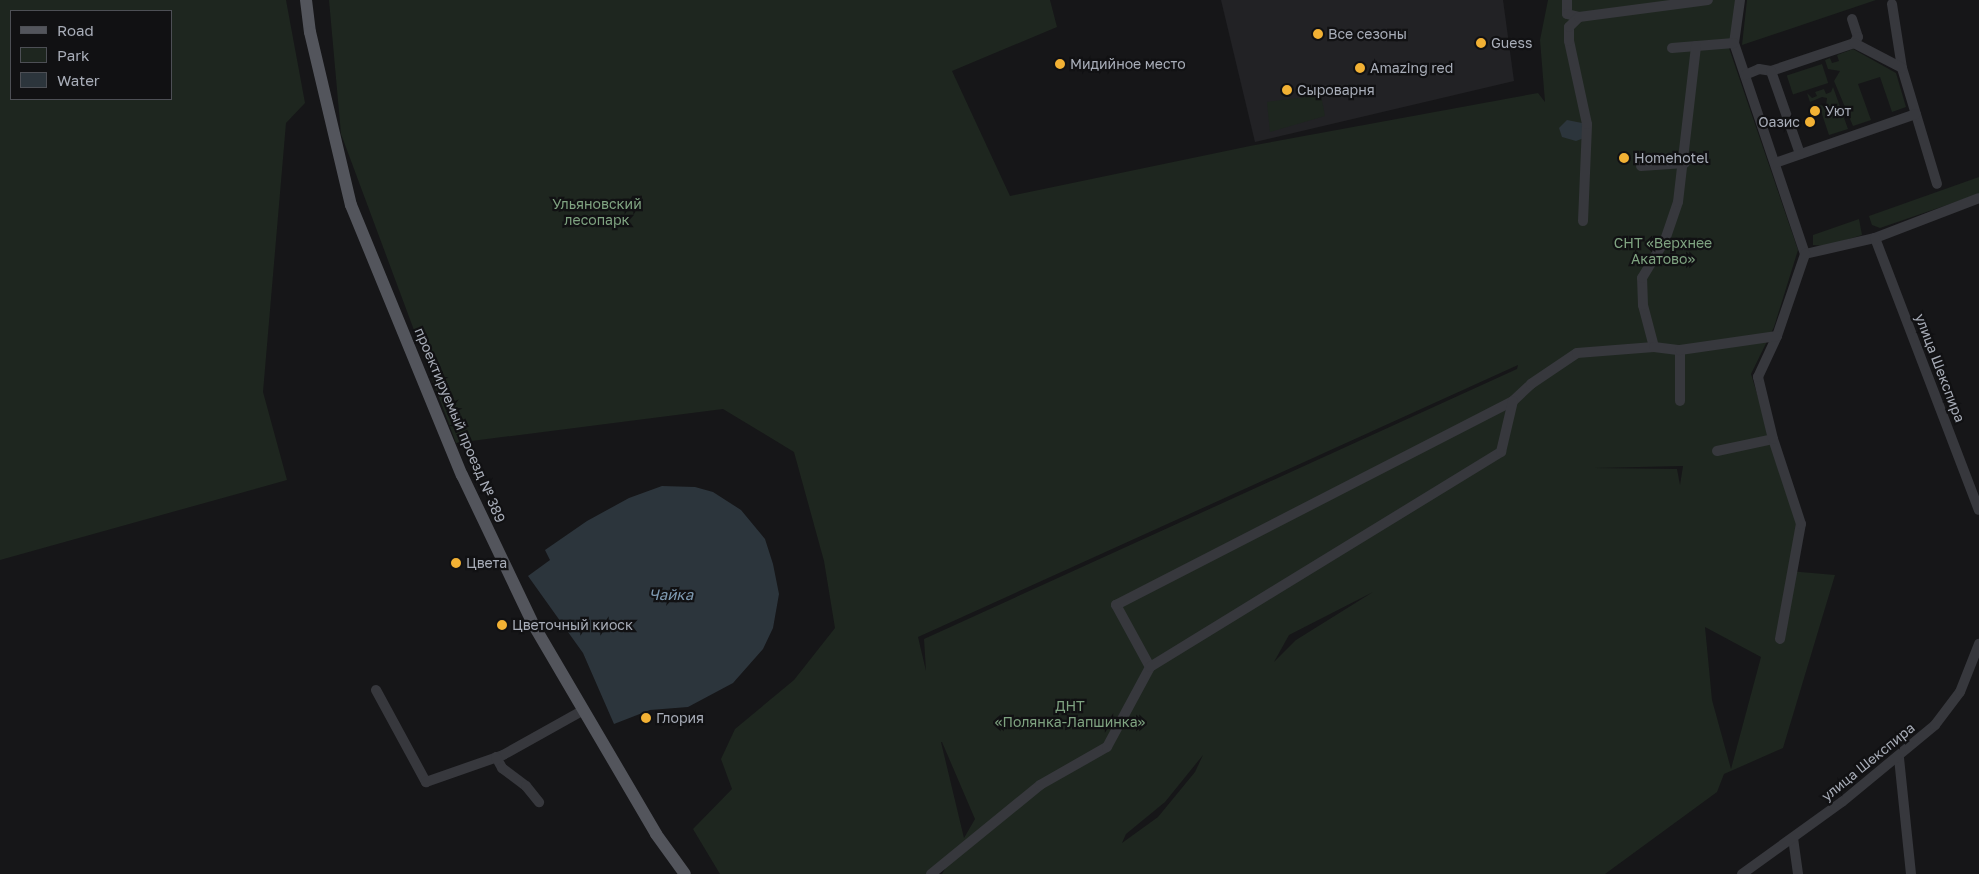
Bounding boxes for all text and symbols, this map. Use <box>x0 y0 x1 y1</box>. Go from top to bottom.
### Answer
legend <box>10 10 172 100</box>
text: Road <box>57 21 94 39</box>
place label: Все сезоны <box>1328 26 1407 42</box>
marker: Все сезоны <box>1312 28 1324 40</box>
place label: Guess <box>1491 35 1532 51</box>
marker: Guess <box>1475 37 1487 49</box>
text: Park <box>57 46 89 64</box>
place label: Мидийное место <box>1070 56 1186 72</box>
marker: Мидийное место <box>1054 58 1066 70</box>
place label: Amazing red <box>1370 60 1453 76</box>
marker: Amazing red <box>1354 62 1366 74</box>
text: Water <box>57 71 100 89</box>
place label: Сыроварня <box>1297 82 1375 98</box>
marker: Сыроварня <box>1281 84 1293 96</box>
place label: Уют <box>1825 103 1851 119</box>
marker: Уют <box>1809 105 1821 117</box>
place label: Оазис <box>1758 114 1800 130</box>
marker: Оазис <box>1804 116 1816 128</box>
place label: Homehotel <box>1634 150 1709 166</box>
marker: Homehotel <box>1618 152 1630 164</box>
park label: Ульяновский лесопарк <box>552 196 642 228</box>
park label: СНТ «Верхнее Акатово» <box>1614 235 1712 268</box>
street label: улица Шекспира <box>1912 311 1968 425</box>
street label: проектируемый проезд № 389 <box>411 325 509 525</box>
place label: Цвета <box>466 555 507 571</box>
marker: Цвета <box>450 557 462 569</box>
water label: Чайка <box>649 586 693 604</box>
place label: Цветочный киоск <box>512 617 633 633</box>
marker: Цветочный киоск <box>496 619 508 631</box>
park label: ДНТ «Полянка-Лапшинка» <box>995 698 1145 730</box>
place label: Глория <box>656 710 704 726</box>
marker: Глория <box>640 712 652 724</box>
street label: улица Шекспира <box>1818 719 1918 805</box>

